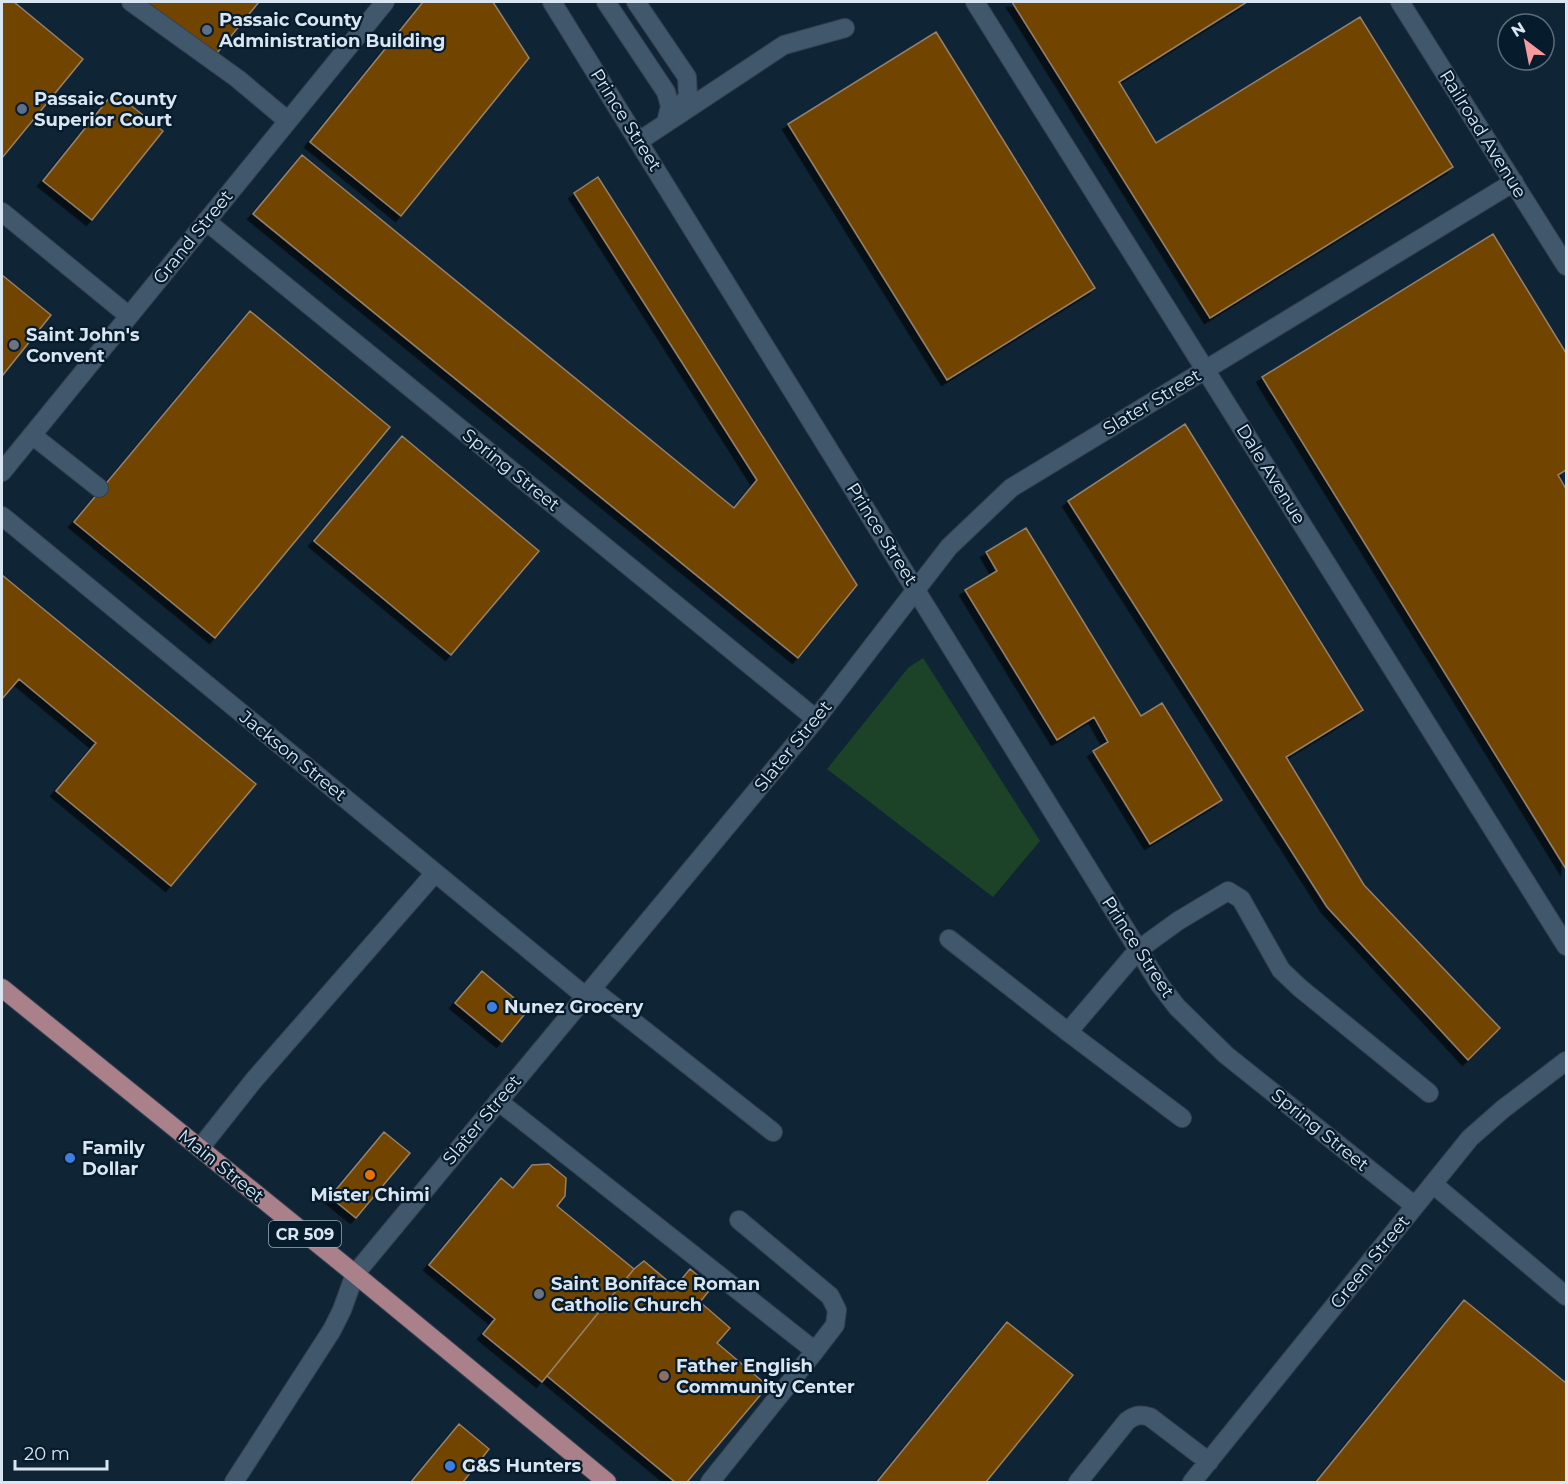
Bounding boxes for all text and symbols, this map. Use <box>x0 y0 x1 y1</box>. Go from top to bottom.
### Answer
place label: Passaic County Administration Building <box>218 9 445 52</box>
north arrow <box>1496 12 1556 72</box>
text: N <box>1508 18 1529 41</box>
marker: Passaic County Administration Building <box>200 23 214 37</box>
street label: Prince Street <box>586 65 666 175</box>
street label: Railroad Avenue <box>1435 66 1531 202</box>
place label: Passaic County Superior Court <box>34 88 177 131</box>
marker: Passaic County Superior Court <box>15 102 29 116</box>
street label: Grand Street <box>148 186 238 288</box>
place label: Saint John's Convent <box>26 324 140 367</box>
marker: Saint John's Convent <box>7 338 21 352</box>
street label: Slater Street <box>1099 364 1205 440</box>
street label: Dale Avenue <box>1232 420 1311 528</box>
street label: Spring Street <box>458 424 564 516</box>
street label: Prince Street <box>842 479 922 589</box>
street label: Slater Street <box>750 696 836 796</box>
street label: Jackson Street <box>234 705 351 806</box>
street label: Prince Street <box>1097 892 1179 1002</box>
place label: Nunez Grocery <box>504 996 643 1018</box>
marker: Nunez Grocery <box>485 1000 499 1014</box>
street label: Slater Street <box>438 1071 526 1169</box>
street label: Spring Street <box>1267 1084 1373 1176</box>
street label: Main Street <box>174 1125 268 1207</box>
place label: Family Dollar <box>82 1137 145 1180</box>
marker: Family Dollar <box>63 1151 77 1165</box>
marker: Mister Chimi <box>363 1168 377 1182</box>
place label: Mister Chimi <box>310 1184 430 1206</box>
street label: Green Street <box>1326 1211 1414 1313</box>
road number: CR 509 <box>269 1221 341 1247</box>
place label: Saint Boniface Roman Catholic Church <box>551 1273 760 1316</box>
marker: Saint Boniface Roman Catholic Church <box>532 1287 546 1301</box>
place label: Father English Community Center <box>676 1355 855 1398</box>
marker: Father English Community Center <box>657 1369 671 1383</box>
scale bar <box>15 1433 106 1471</box>
text: 20 m <box>24 1443 70 1465</box>
place label: G&S Hunters <box>462 1455 582 1477</box>
marker: G&S Hunters <box>443 1459 457 1473</box>

